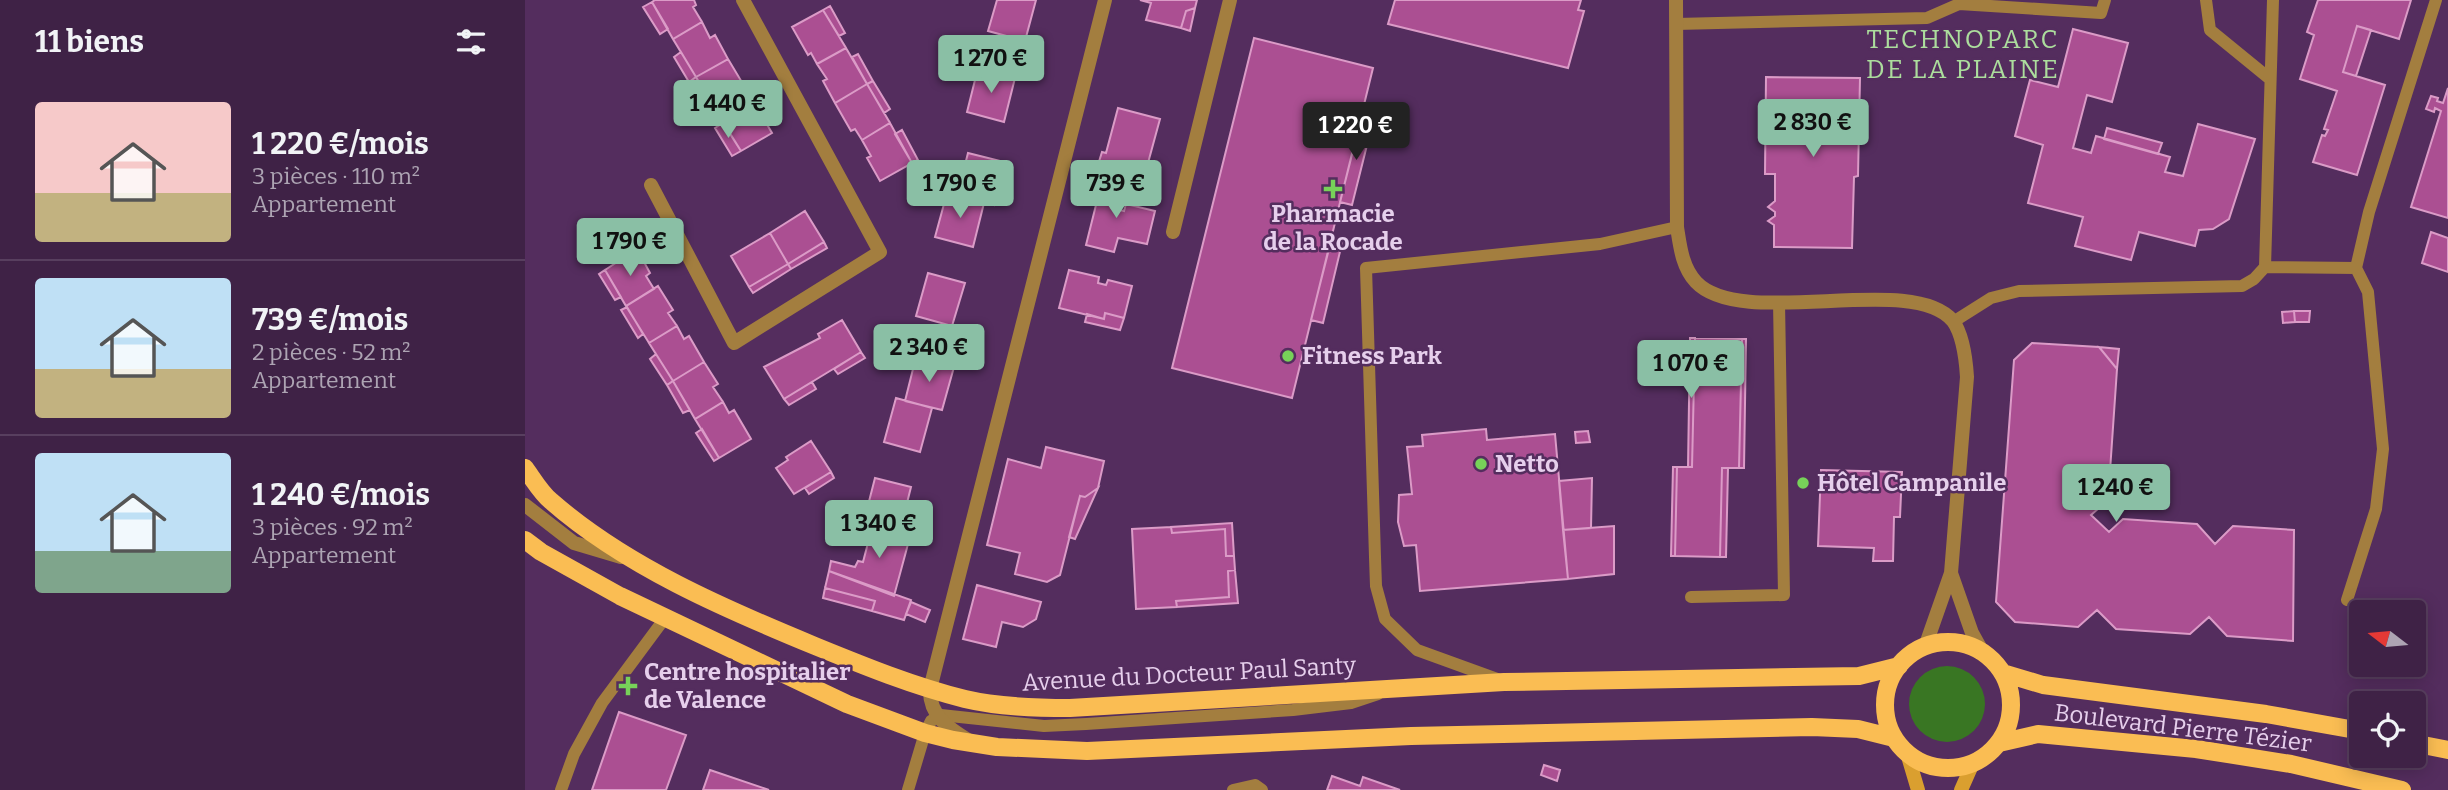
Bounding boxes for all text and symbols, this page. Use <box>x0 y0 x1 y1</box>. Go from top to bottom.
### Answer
icon: filters <box>452 23 490 61</box>
text: 11 biens <box>35 24 144 60</box>
district label: TECHNOPARC DE LA PLAINE <box>1866 24 2060 85</box>
pin: 1 270 € <box>926 36 1056 95</box>
text: 1 270 € <box>954 44 1028 72</box>
pin: 1 440 € <box>663 80 793 140</box>
text: 1 440 € <box>689 89 767 117</box>
pin: 2 830 € <box>1748 100 1878 159</box>
pin: 1 220 € <box>1291 102 1421 162</box>
text: 2 830 € <box>1774 108 1852 136</box>
text: 1 220 € <box>1319 111 1393 139</box>
text: 1 220 €/mois <box>252 126 429 162</box>
icon: home <box>91 130 175 214</box>
pin: 1 790 € <box>895 160 1025 220</box>
pin: 739 € <box>1067 160 1165 220</box>
text: 3 pièces · 110 m² <box>252 162 420 190</box>
text: 1 790 € <box>923 169 997 197</box>
text: 739 € <box>1087 169 1146 197</box>
marker: Pharmacie de la Rocade <box>1325 181 1341 197</box>
text: Appartement <box>252 190 396 218</box>
place label: Pharmacie de la Rocade <box>1263 200 1403 256</box>
pin: 1 790 € <box>565 218 695 278</box>
text: 1 790 € <box>593 227 667 255</box>
text: 739 €/mois <box>252 302 408 338</box>
icon: home <box>91 306 175 390</box>
pin: 2 340 € <box>864 324 994 384</box>
text: 2 340 € <box>889 333 969 361</box>
text: 2 pièces · 52 m² <box>252 338 410 366</box>
pin: 1 070 € <box>1626 340 1756 400</box>
place label: Fitness Park <box>1302 342 1442 370</box>
marker: Fitness Park <box>1280 348 1296 364</box>
text: 1 070 € <box>1653 349 1729 377</box>
text: Appartement <box>252 366 396 394</box>
place label: Netto <box>1495 450 1559 478</box>
marker: Netto <box>1473 456 1489 472</box>
pin: 1 240 € <box>2051 464 2181 524</box>
place label: Hôtel Campanile <box>1817 469 2006 497</box>
text: 1 240 € <box>2078 473 2154 501</box>
marker: Hôtel Campanile <box>1795 475 1811 491</box>
text: 1 240 €/mois <box>252 477 430 513</box>
icon: home <box>91 481 175 565</box>
pin: 1 340 € <box>814 500 944 560</box>
text: 1 340 € <box>841 509 917 537</box>
text: 3 pièces · 92 m² <box>252 513 413 541</box>
text: Appartement <box>252 541 396 569</box>
north arrow <box>2349 600 2425 677</box>
map controls <box>2349 600 2426 768</box>
street label: Avenue du Docteur Paul Santy <box>1021 651 1357 697</box>
place label: Centre hospitalier de Valence <box>644 658 850 714</box>
marker: Centre hospitalier de Valence <box>618 676 638 696</box>
button: locate <box>2349 691 2426 768</box>
street label: Boulevard Pierre Tézier <box>2053 698 2314 758</box>

